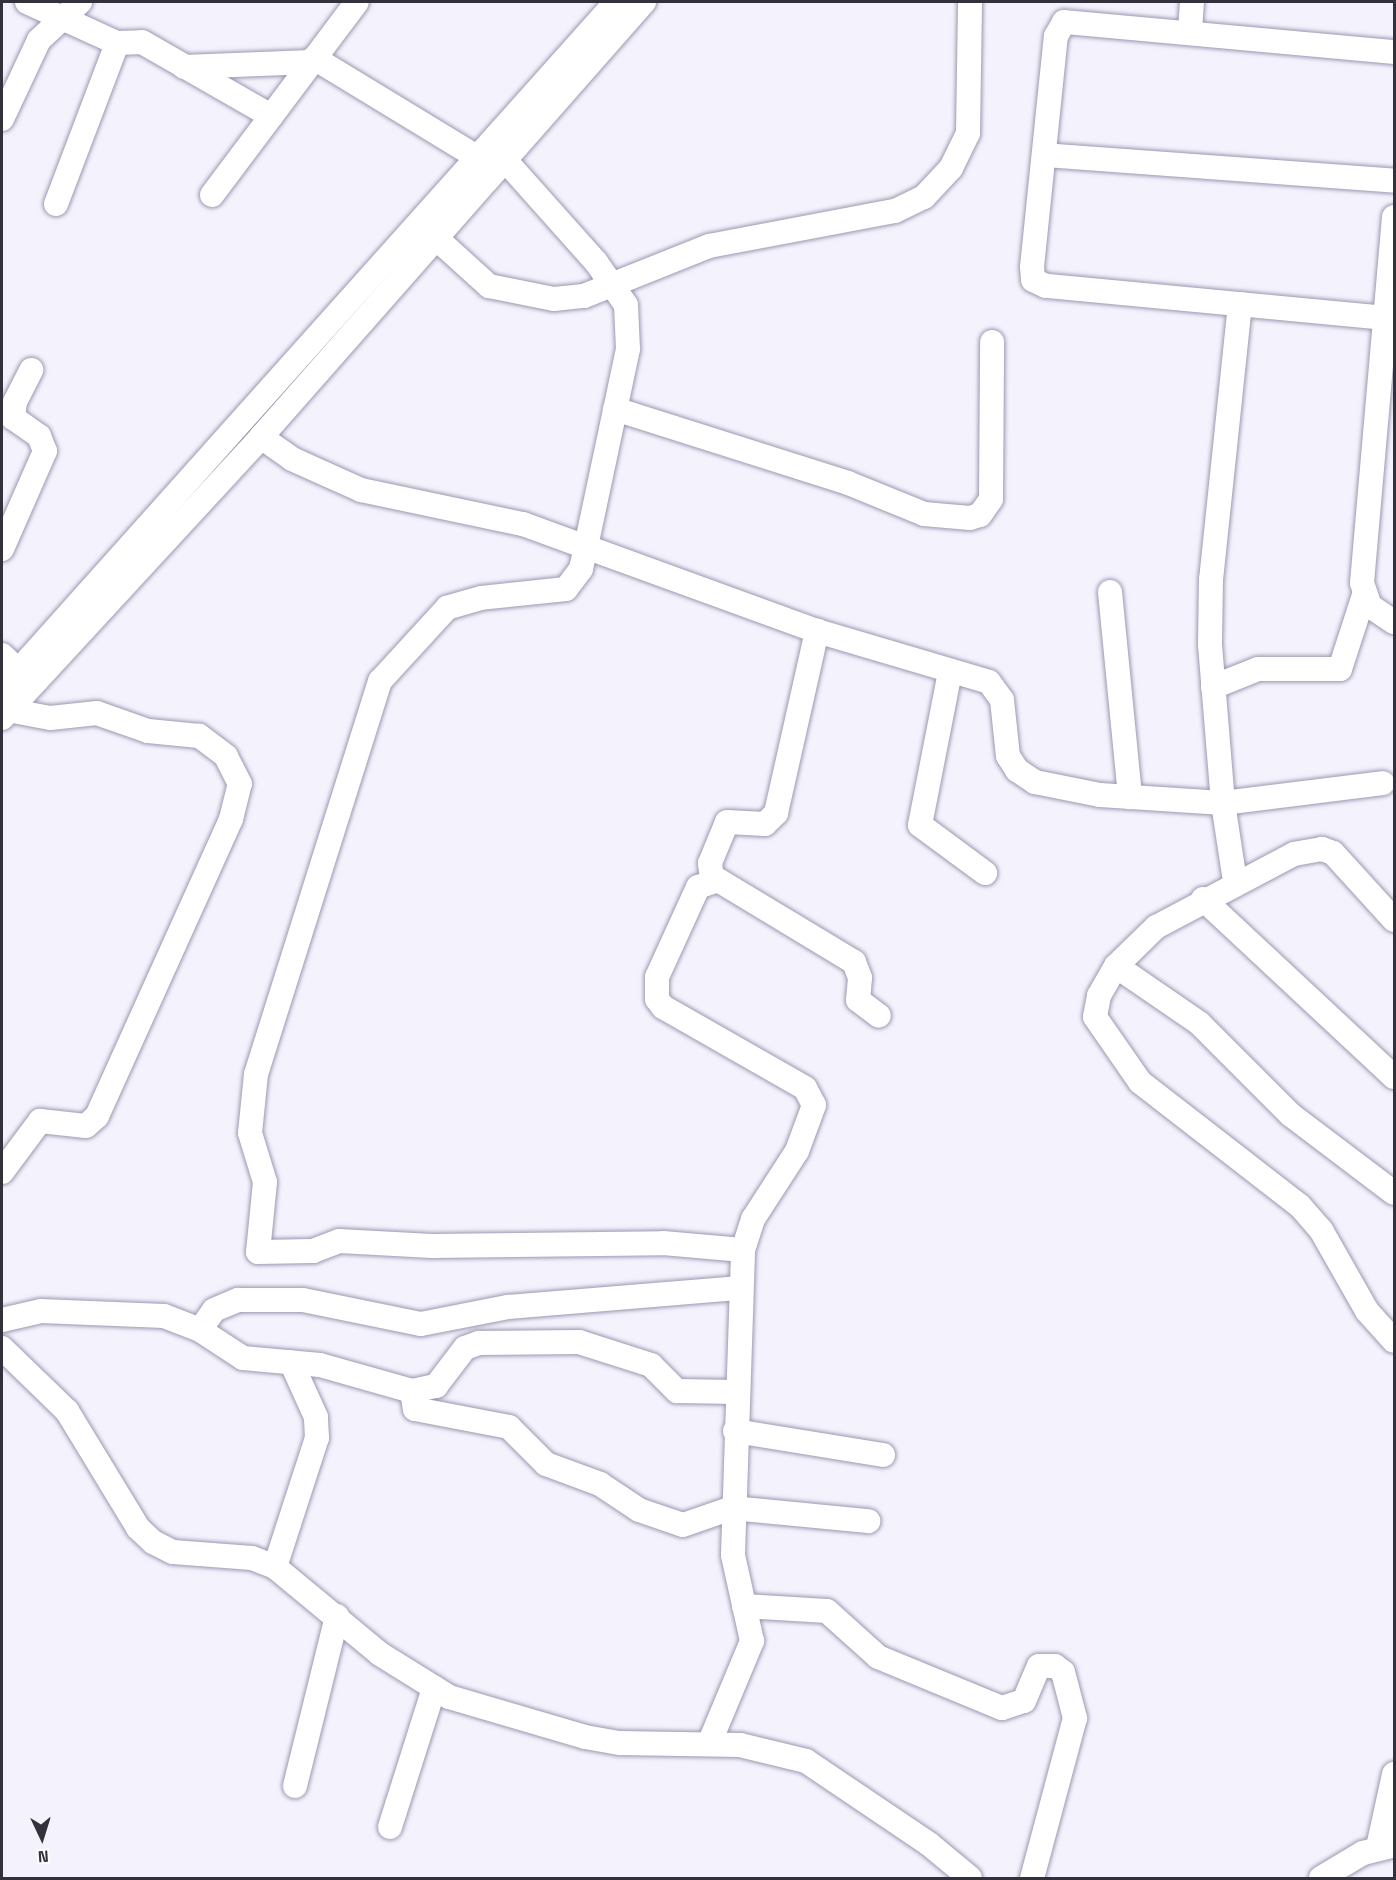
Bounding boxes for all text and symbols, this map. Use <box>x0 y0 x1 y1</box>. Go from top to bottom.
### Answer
north arrow <box>12 1808 72 1868</box>
text: N <box>37 1846 49 1867</box>

